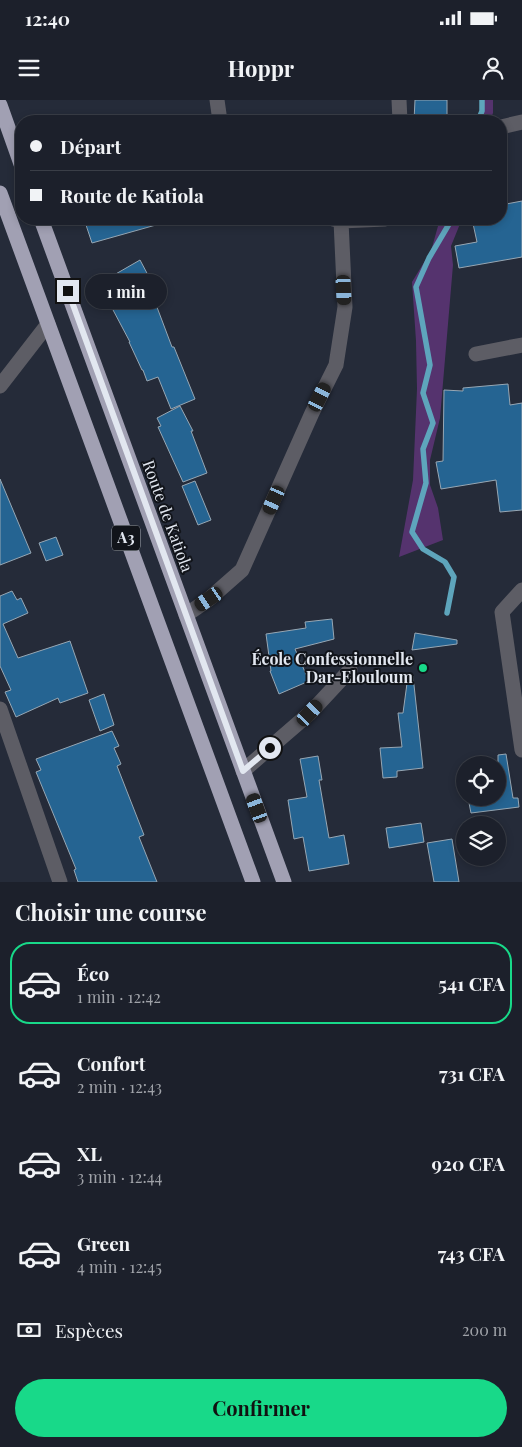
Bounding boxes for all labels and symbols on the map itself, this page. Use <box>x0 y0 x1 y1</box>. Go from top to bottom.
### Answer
callout: 1 min <box>86 274 168 308</box>
car <box>335 275 352 305</box>
route end <box>57 280 79 302</box>
car <box>306 380 333 414</box>
street label: Route de Katiola <box>139 457 198 575</box>
car <box>261 483 286 517</box>
road number: A3 <box>112 526 140 550</box>
car <box>192 584 225 614</box>
place label: École Confessionnelle Dar-Elouloum <box>251 648 414 687</box>
marker: École Confessionnelle Dar-Elouloum <box>417 662 429 674</box>
car <box>294 697 325 729</box>
route start <box>259 737 281 759</box>
car <box>244 791 269 825</box>

